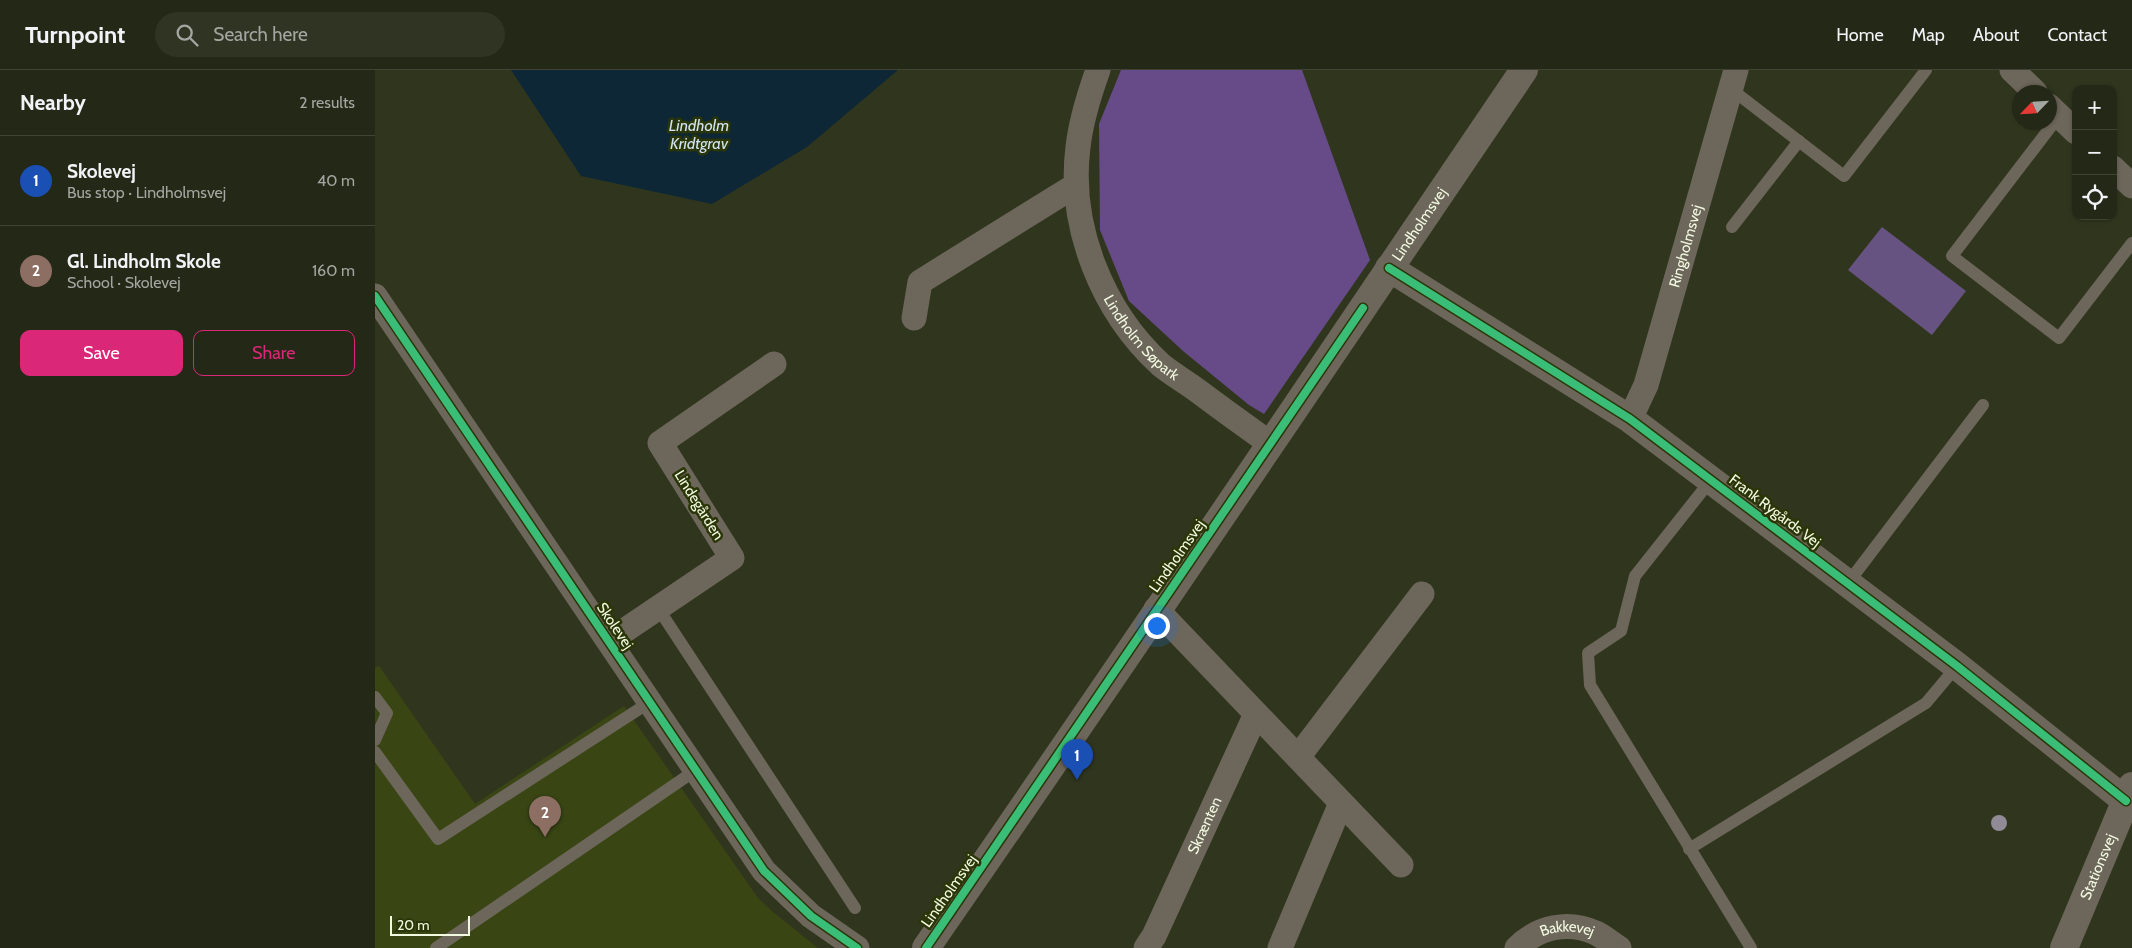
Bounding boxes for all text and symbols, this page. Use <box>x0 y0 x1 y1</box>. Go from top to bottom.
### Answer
search box <box>155 12 505 57</box>
text: Turnpoint <box>25 20 125 49</box>
icon: search <box>173 21 201 49</box>
text: Search here <box>213 23 308 46</box>
text: Home <box>1836 24 1884 46</box>
text: Map <box>1912 24 1945 46</box>
text: About <box>1973 24 2019 46</box>
text: Contact <box>2047 24 2107 46</box>
north arrow <box>2012 85 2057 130</box>
map controls <box>2072 85 2117 220</box>
button: + <box>2072 85 2117 130</box>
text: Nearby <box>20 90 86 115</box>
text: 2 results <box>299 93 355 112</box>
water label: Lindholm Kridtgrav <box>669 116 729 153</box>
button: − <box>2072 130 2117 175</box>
text: Skolevej <box>67 160 136 183</box>
text: 1 <box>33 171 39 190</box>
text: 40 m <box>317 171 355 190</box>
button: locate <box>2072 175 2117 220</box>
text: Bus stop · Lindholmsvej <box>67 183 226 202</box>
street label: Lindholmsvej <box>1388 184 1451 264</box>
street label: Ringholmsvej <box>1665 203 1706 290</box>
text: Gl. Lindholm Skole <box>67 250 221 273</box>
text: 2 <box>32 261 40 280</box>
text: 160 m <box>312 261 355 280</box>
text: School · Skolevej <box>67 273 181 292</box>
street label: Lindholm Søpark <box>1100 292 1183 385</box>
button: Save <box>20 330 183 376</box>
button: Share <box>193 330 355 376</box>
street label: Lindegården <box>671 467 727 543</box>
street label: Frank Rygårds Vej <box>1726 471 1824 551</box>
street label: Lindholmsvej <box>1145 516 1209 596</box>
street label: Skolevej <box>593 599 637 653</box>
your location <box>1144 613 1170 639</box>
pin: 1 <box>1061 739 1093 780</box>
street label: Skrænten <box>1184 794 1226 857</box>
pin: 2 <box>529 796 561 837</box>
street label: Stationsvej <box>2076 831 2120 903</box>
street label: Lindholmsvej <box>917 851 981 931</box>
scale bar <box>390 913 470 936</box>
text: 20 m <box>397 916 430 934</box>
street label: Bakkevej <box>1537 917 1597 940</box>

